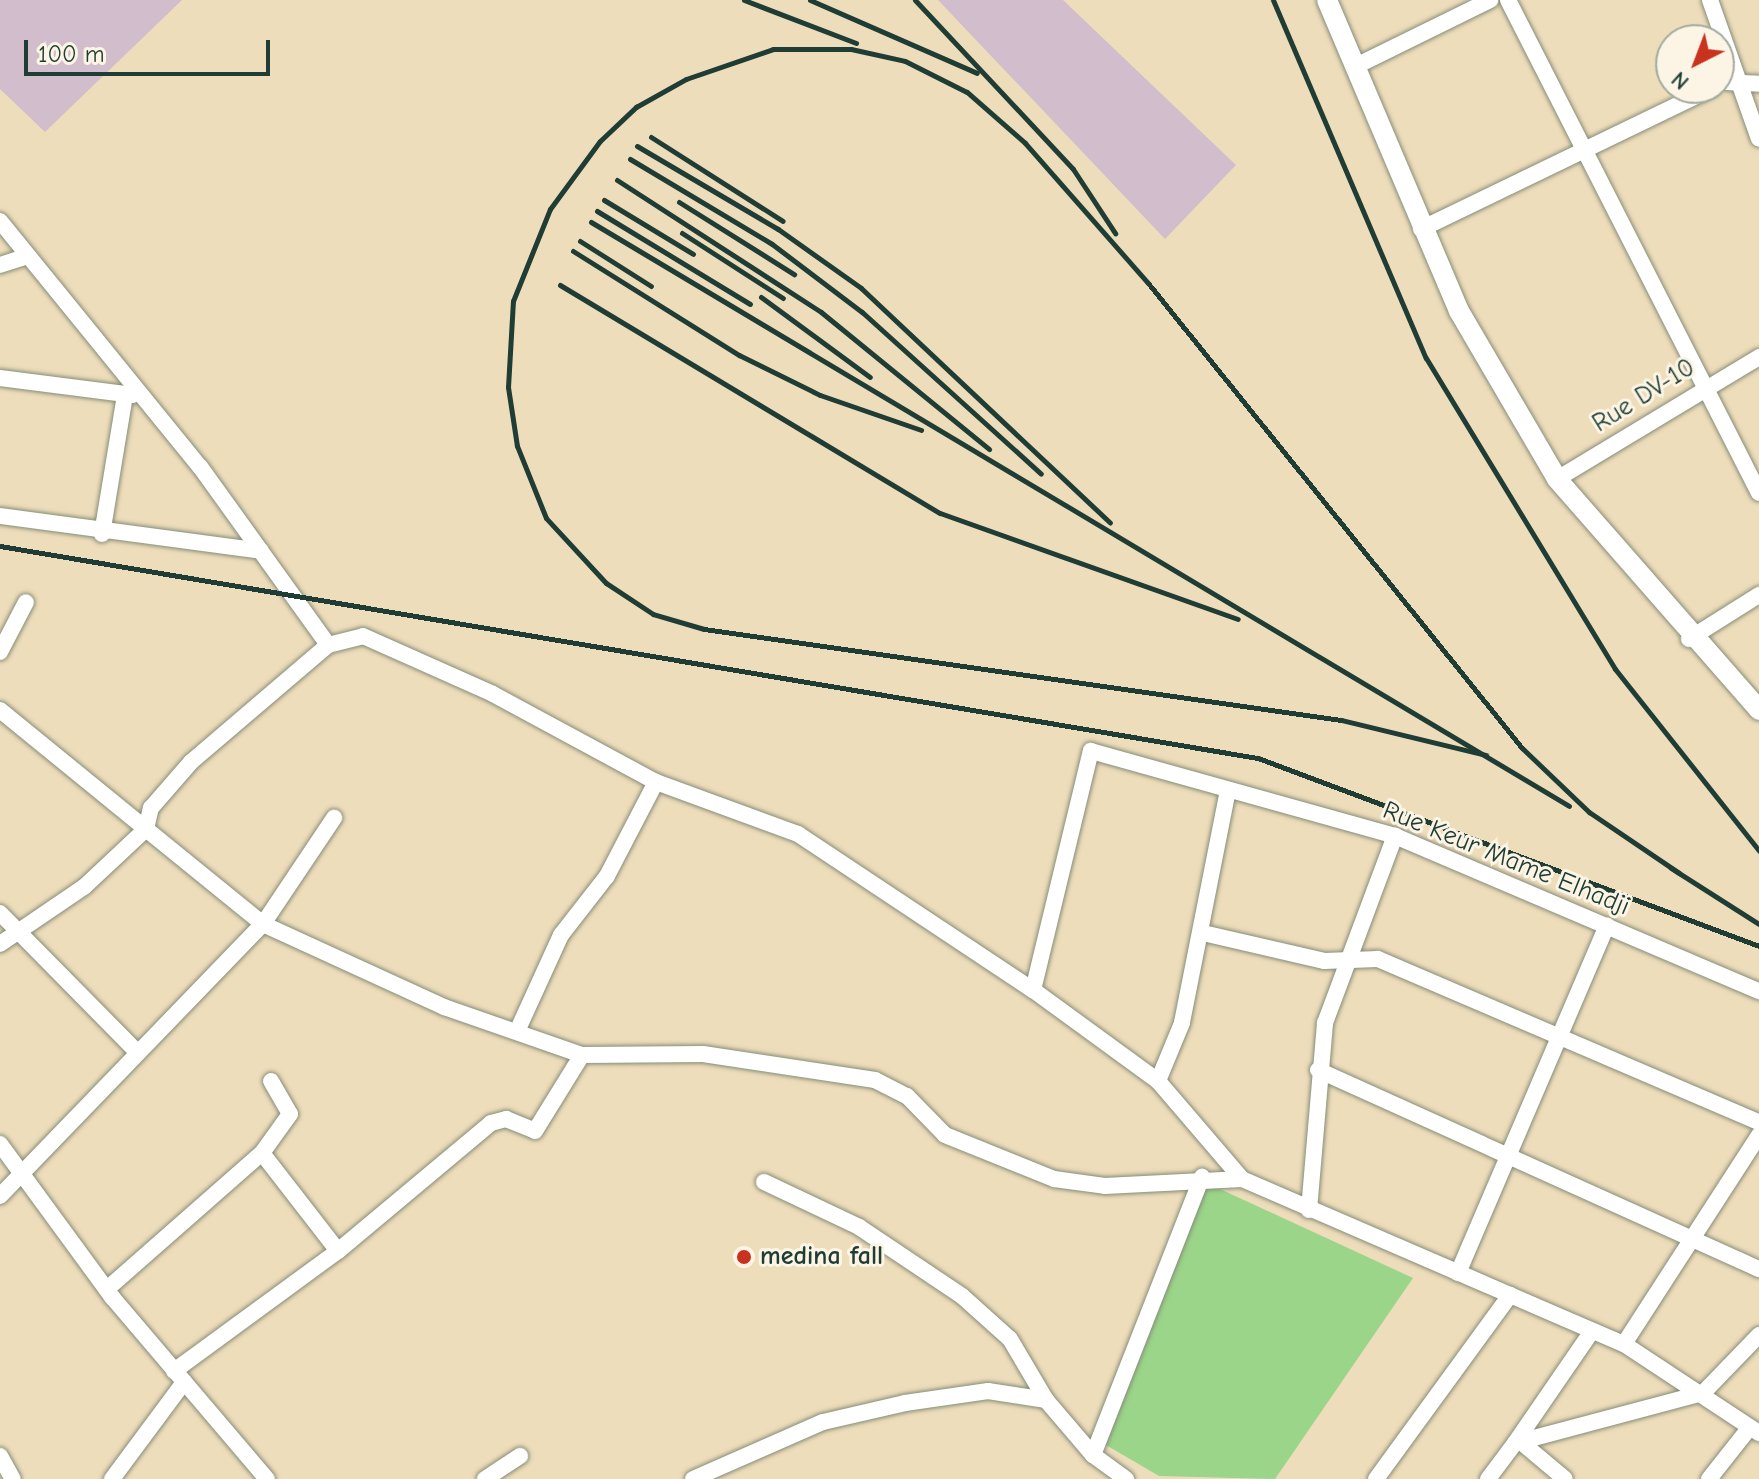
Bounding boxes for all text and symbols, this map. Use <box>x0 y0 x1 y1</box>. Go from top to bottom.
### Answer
scale bar <box>28 24 274 74</box>
north arrow <box>1655 24 1735 104</box>
text: 100 m <box>38 40 105 68</box>
text: N <box>1666 66 1694 95</box>
street label: Rue DV-10 <box>1587 352 1701 440</box>
street label: Rue Keur Mame Elhadji <box>1378 795 1634 923</box>
place label: medina fall <box>760 1241 883 1273</box>
marker: medina fall <box>735 1248 753 1266</box>

